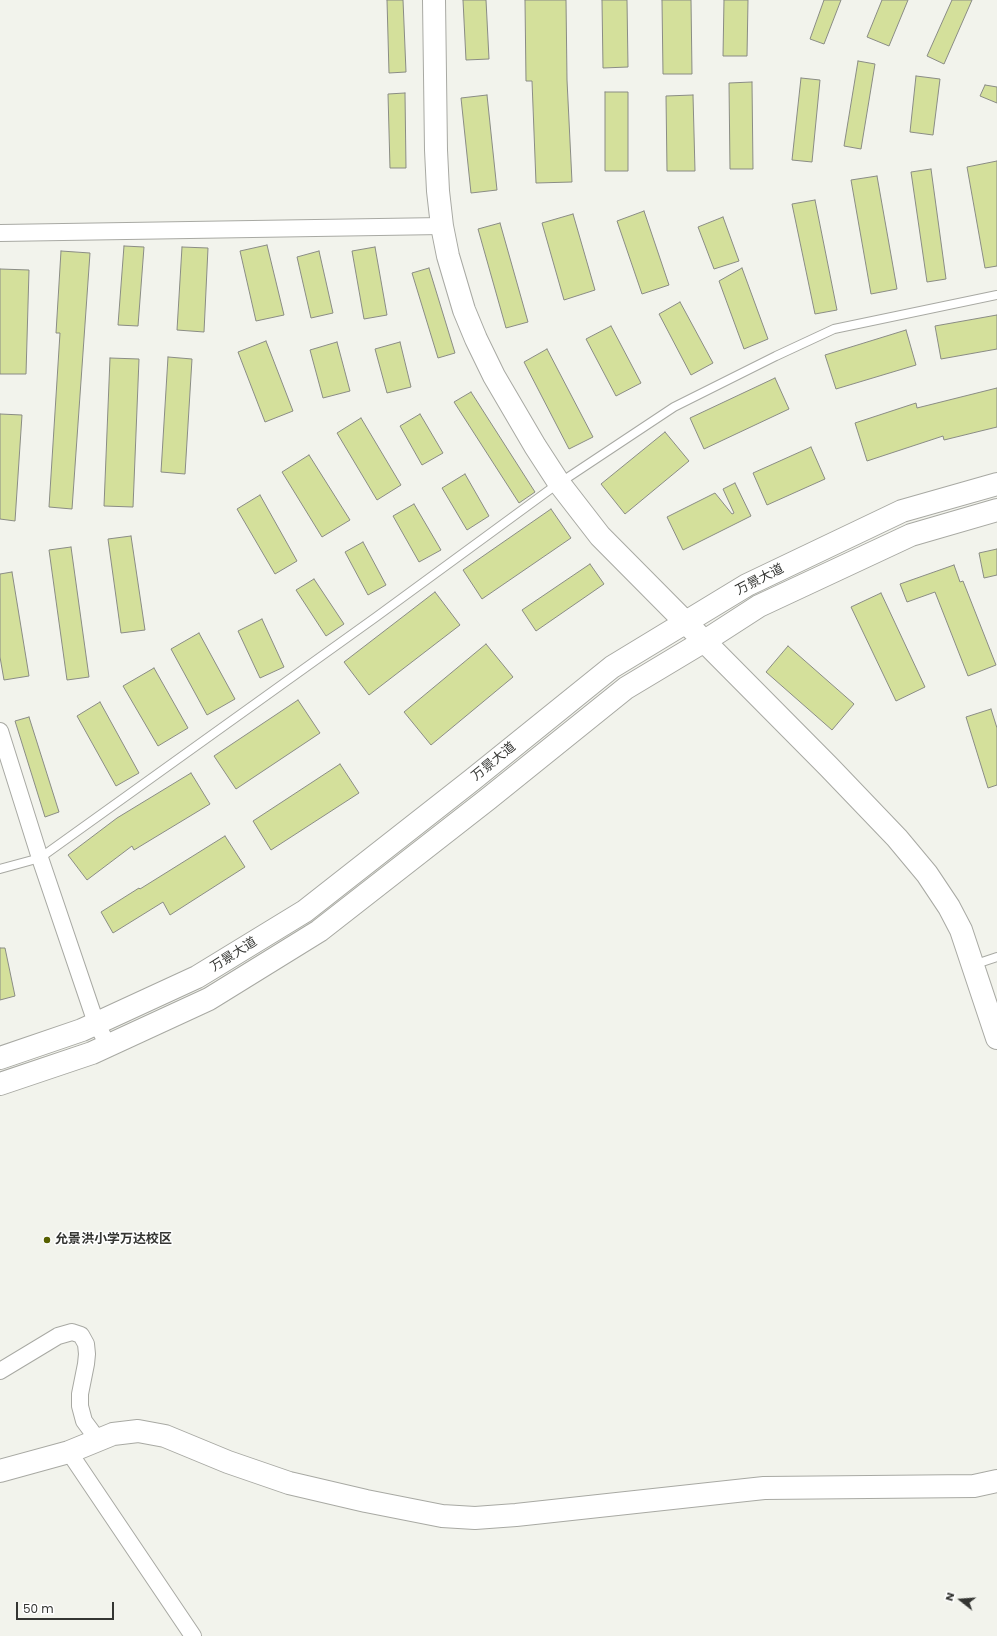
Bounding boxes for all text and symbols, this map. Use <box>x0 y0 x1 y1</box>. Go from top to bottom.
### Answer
street label: 万景大道 <box>733 561 787 599</box>
street label: 万景大道 <box>469 740 519 784</box>
street label: 万景大道 <box>208 935 260 975</box>
place label: 允景洪小学万达校区 <box>55 1232 172 1248</box>
marker: 允景洪小学万达校区 <box>42 1235 52 1245</box>
north arrow <box>941 1580 981 1620</box>
text: N <box>941 1590 958 1603</box>
scale bar <box>18 1594 116 1620</box>
text: 50 m <box>23 1600 54 1617</box>

